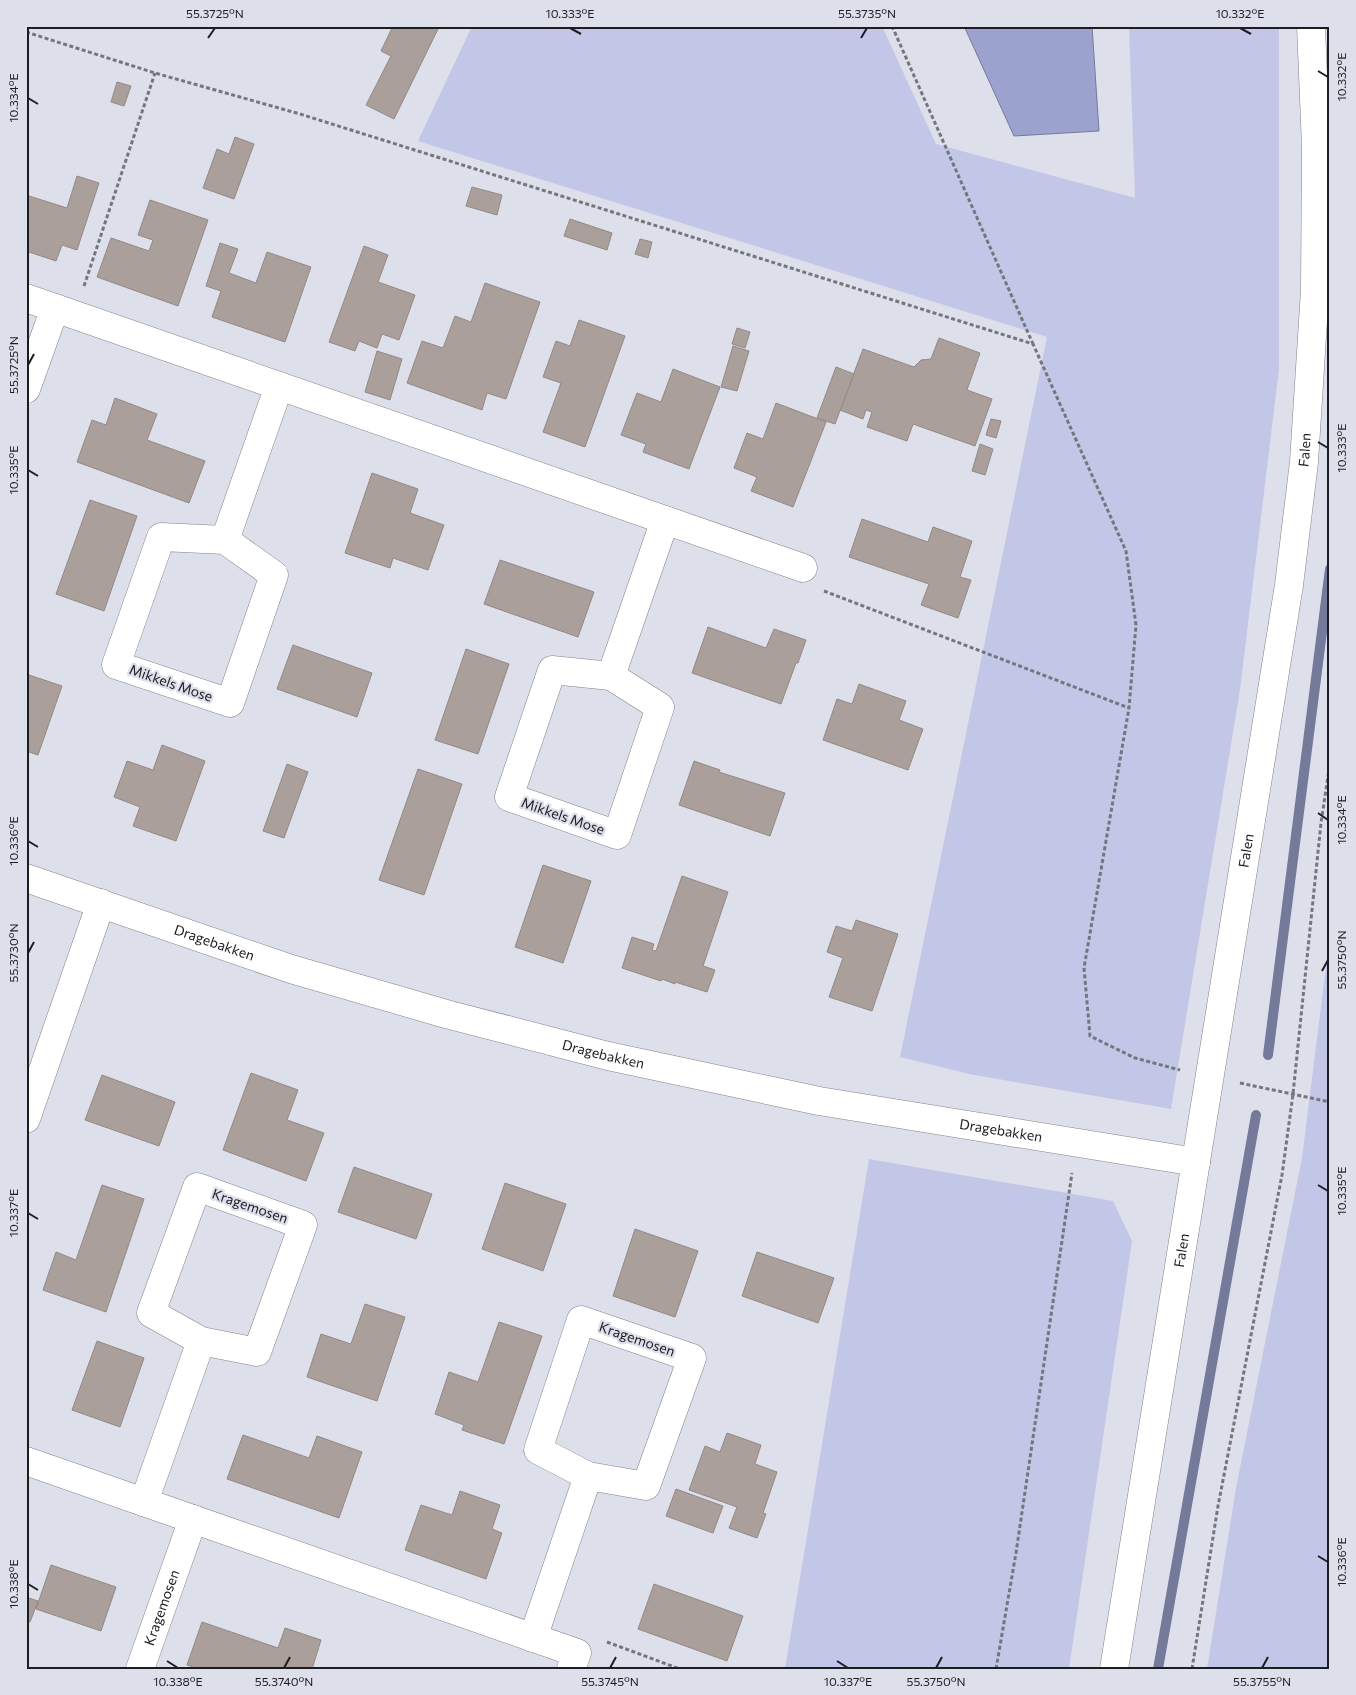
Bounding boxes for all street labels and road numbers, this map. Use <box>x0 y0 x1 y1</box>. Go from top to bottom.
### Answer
street label: Falen <box>1294 432 1314 468</box>
street label: Mikkels Mose <box>127 660 215 705</box>
street label: Mikkels Mose <box>519 793 607 838</box>
street label: Falen <box>1235 832 1257 869</box>
street label: Dragebakken <box>172 921 257 964</box>
street label: Dragebakken <box>561 1036 646 1072</box>
street label: Dragebakken <box>958 1115 1044 1145</box>
street label: Kragemosen <box>210 1185 290 1226</box>
street label: Falen <box>1170 1232 1192 1269</box>
street label: Kragemosen <box>597 1318 677 1359</box>
street label: Kragemosen <box>140 1567 182 1648</box>

